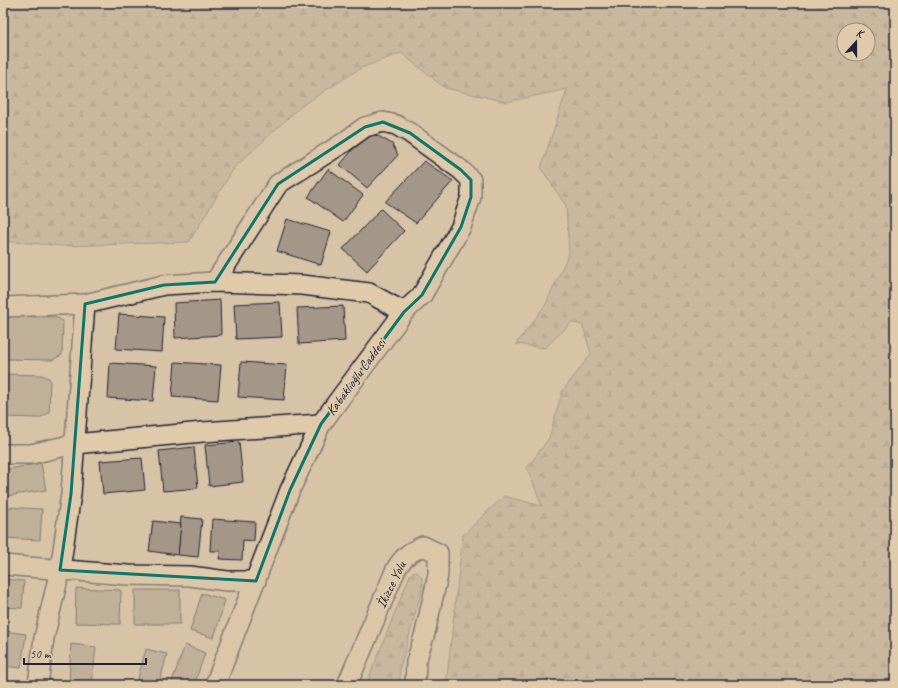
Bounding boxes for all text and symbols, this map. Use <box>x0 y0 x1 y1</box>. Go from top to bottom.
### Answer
north arrow <box>836 22 876 62</box>
text: K <box>854 25 867 41</box>
street label: Kabaklıoğlu Caddesi <box>323 334 391 419</box>
street label: İkizce Yolu <box>372 558 410 611</box>
scale bar <box>24 640 146 666</box>
text: 50 m <box>30 646 52 662</box>

